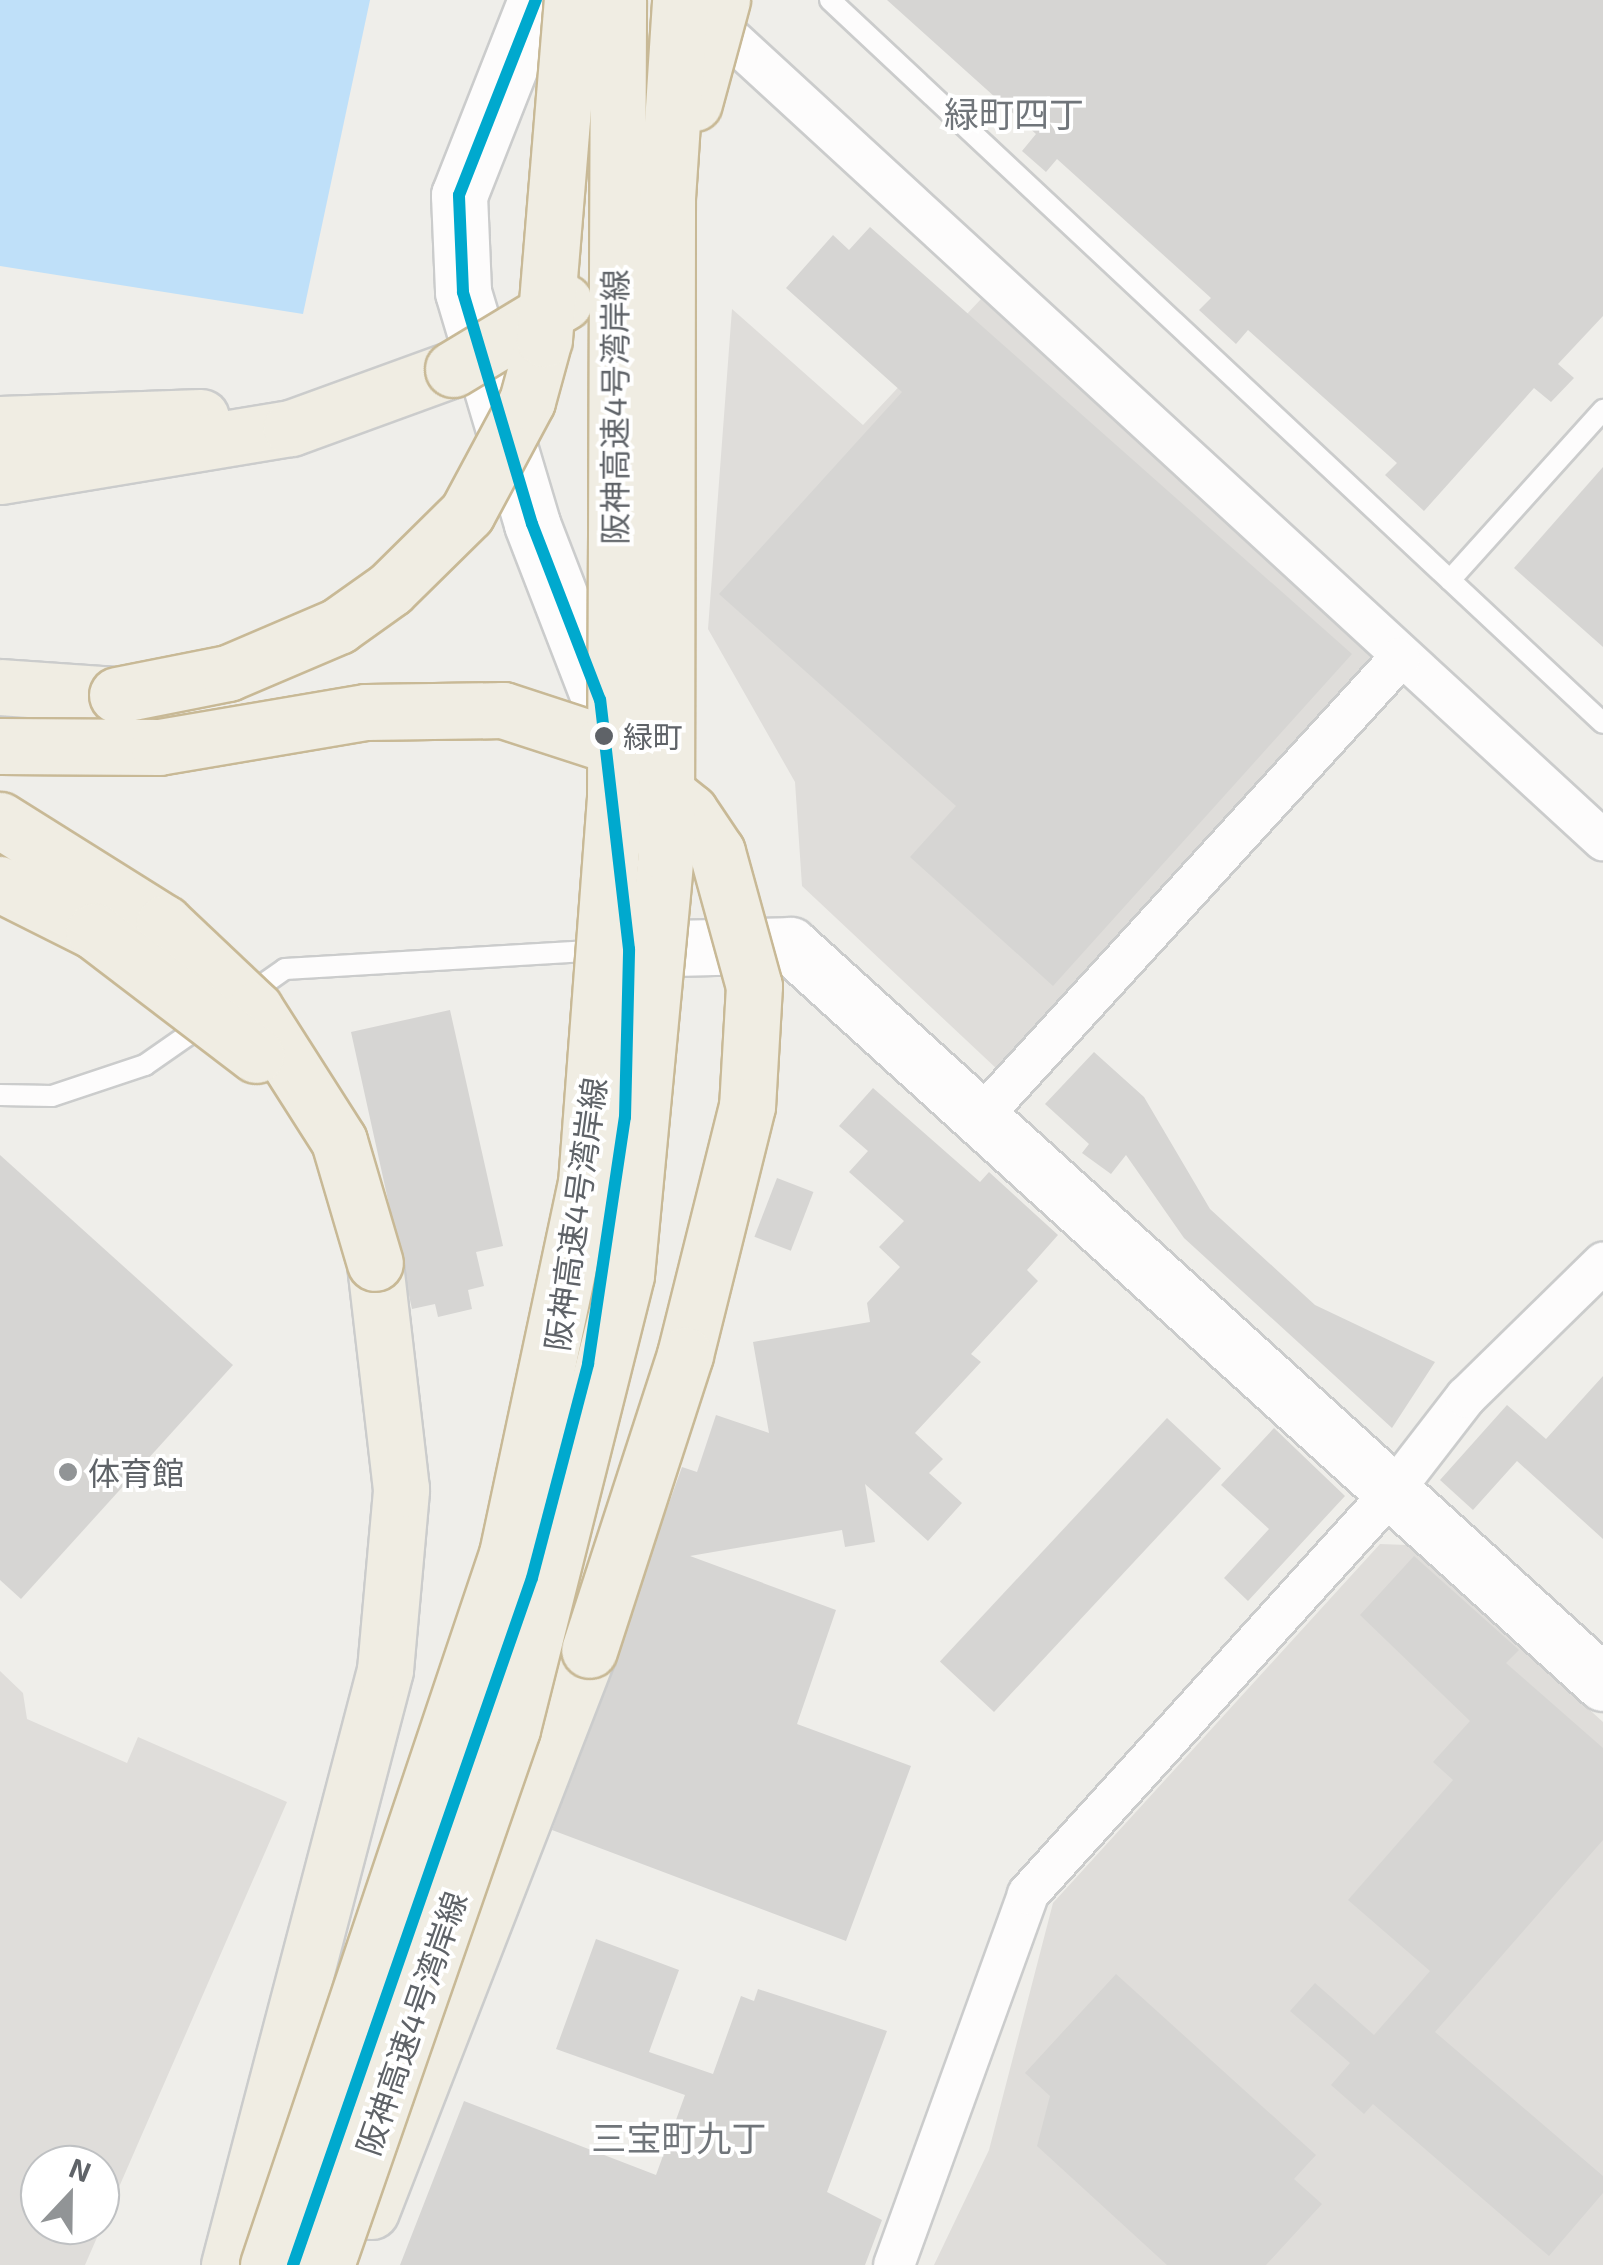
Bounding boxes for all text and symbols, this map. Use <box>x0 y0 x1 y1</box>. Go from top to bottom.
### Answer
district label: 緑町四丁 <box>944 92 1084 134</box>
street label: 阪神高速4号湾岸線 <box>595 269 633 545</box>
place label: 緑町 <box>623 718 683 754</box>
marker: 緑町 <box>594 726 614 746</box>
street label: 阪神高速4号湾岸線 <box>537 1075 613 1353</box>
place label: 体育館 <box>88 1453 184 1491</box>
marker: 体育館 <box>57 1461 79 1483</box>
street label: 阪神高速4号湾岸線 <box>348 1886 474 2160</box>
district label: 三宝町九丁 <box>592 2116 766 2158</box>
north arrow <box>20 2145 120 2245</box>
text: N <box>65 2149 96 2189</box>

